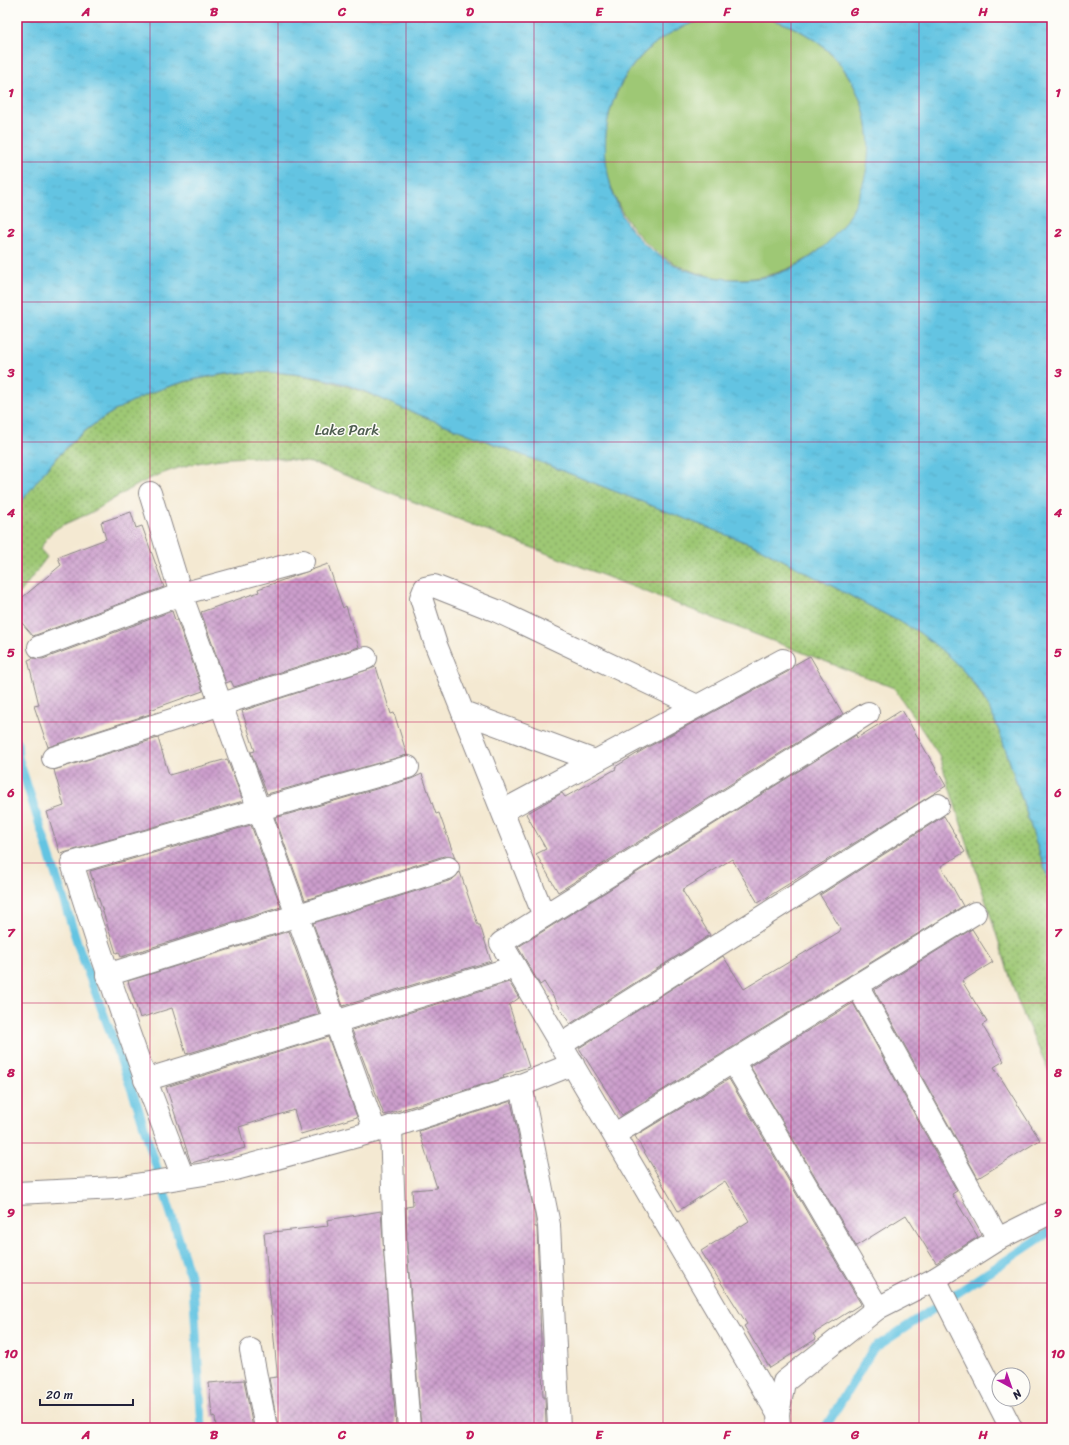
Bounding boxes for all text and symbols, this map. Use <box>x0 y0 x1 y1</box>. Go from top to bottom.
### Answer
text: A <box>81 0 90 23</box>
text: B <box>210 0 219 23</box>
text: C <box>337 0 347 23</box>
text: D <box>466 0 474 23</box>
text: E <box>595 0 604 23</box>
text: F <box>722 0 731 23</box>
text: G <box>850 0 860 23</box>
text: H <box>977 0 988 23</box>
text: 1 <box>8 81 14 104</box>
text: 1 <box>1055 81 1061 104</box>
text: 2 <box>6 221 15 244</box>
text: 2 <box>1053 221 1062 244</box>
text: 3 <box>6 361 15 384</box>
text: 3 <box>1053 361 1062 384</box>
park label: Lake Park <box>315 417 379 443</box>
text: 4 <box>6 501 16 524</box>
text: 4 <box>1053 501 1063 524</box>
text: 5 <box>7 641 15 664</box>
text: 5 <box>1054 641 1062 664</box>
text: 6 <box>6 781 15 804</box>
text: 6 <box>1053 781 1062 804</box>
text: 7 <box>7 921 16 944</box>
text: 7 <box>1054 921 1063 944</box>
text: 8 <box>6 1061 15 1084</box>
text: 8 <box>1053 1061 1062 1084</box>
text: 9 <box>7 1201 15 1224</box>
text: 9 <box>1054 1201 1062 1224</box>
text: 10 <box>4 1342 18 1365</box>
text: 10 <box>1051 1342 1065 1365</box>
north arrow <box>991 1367 1031 1407</box>
scale bar <box>40 1381 133 1407</box>
text: 20 m <box>46 1384 73 1406</box>
text: N <box>1008 1384 1027 1404</box>
text: A <box>81 1423 90 1445</box>
text: B <box>210 1423 219 1445</box>
text: C <box>337 1423 347 1445</box>
text: D <box>466 1423 474 1445</box>
text: E <box>595 1423 604 1445</box>
text: F <box>722 1423 731 1445</box>
text: G <box>850 1423 860 1445</box>
text: H <box>977 1423 988 1445</box>

